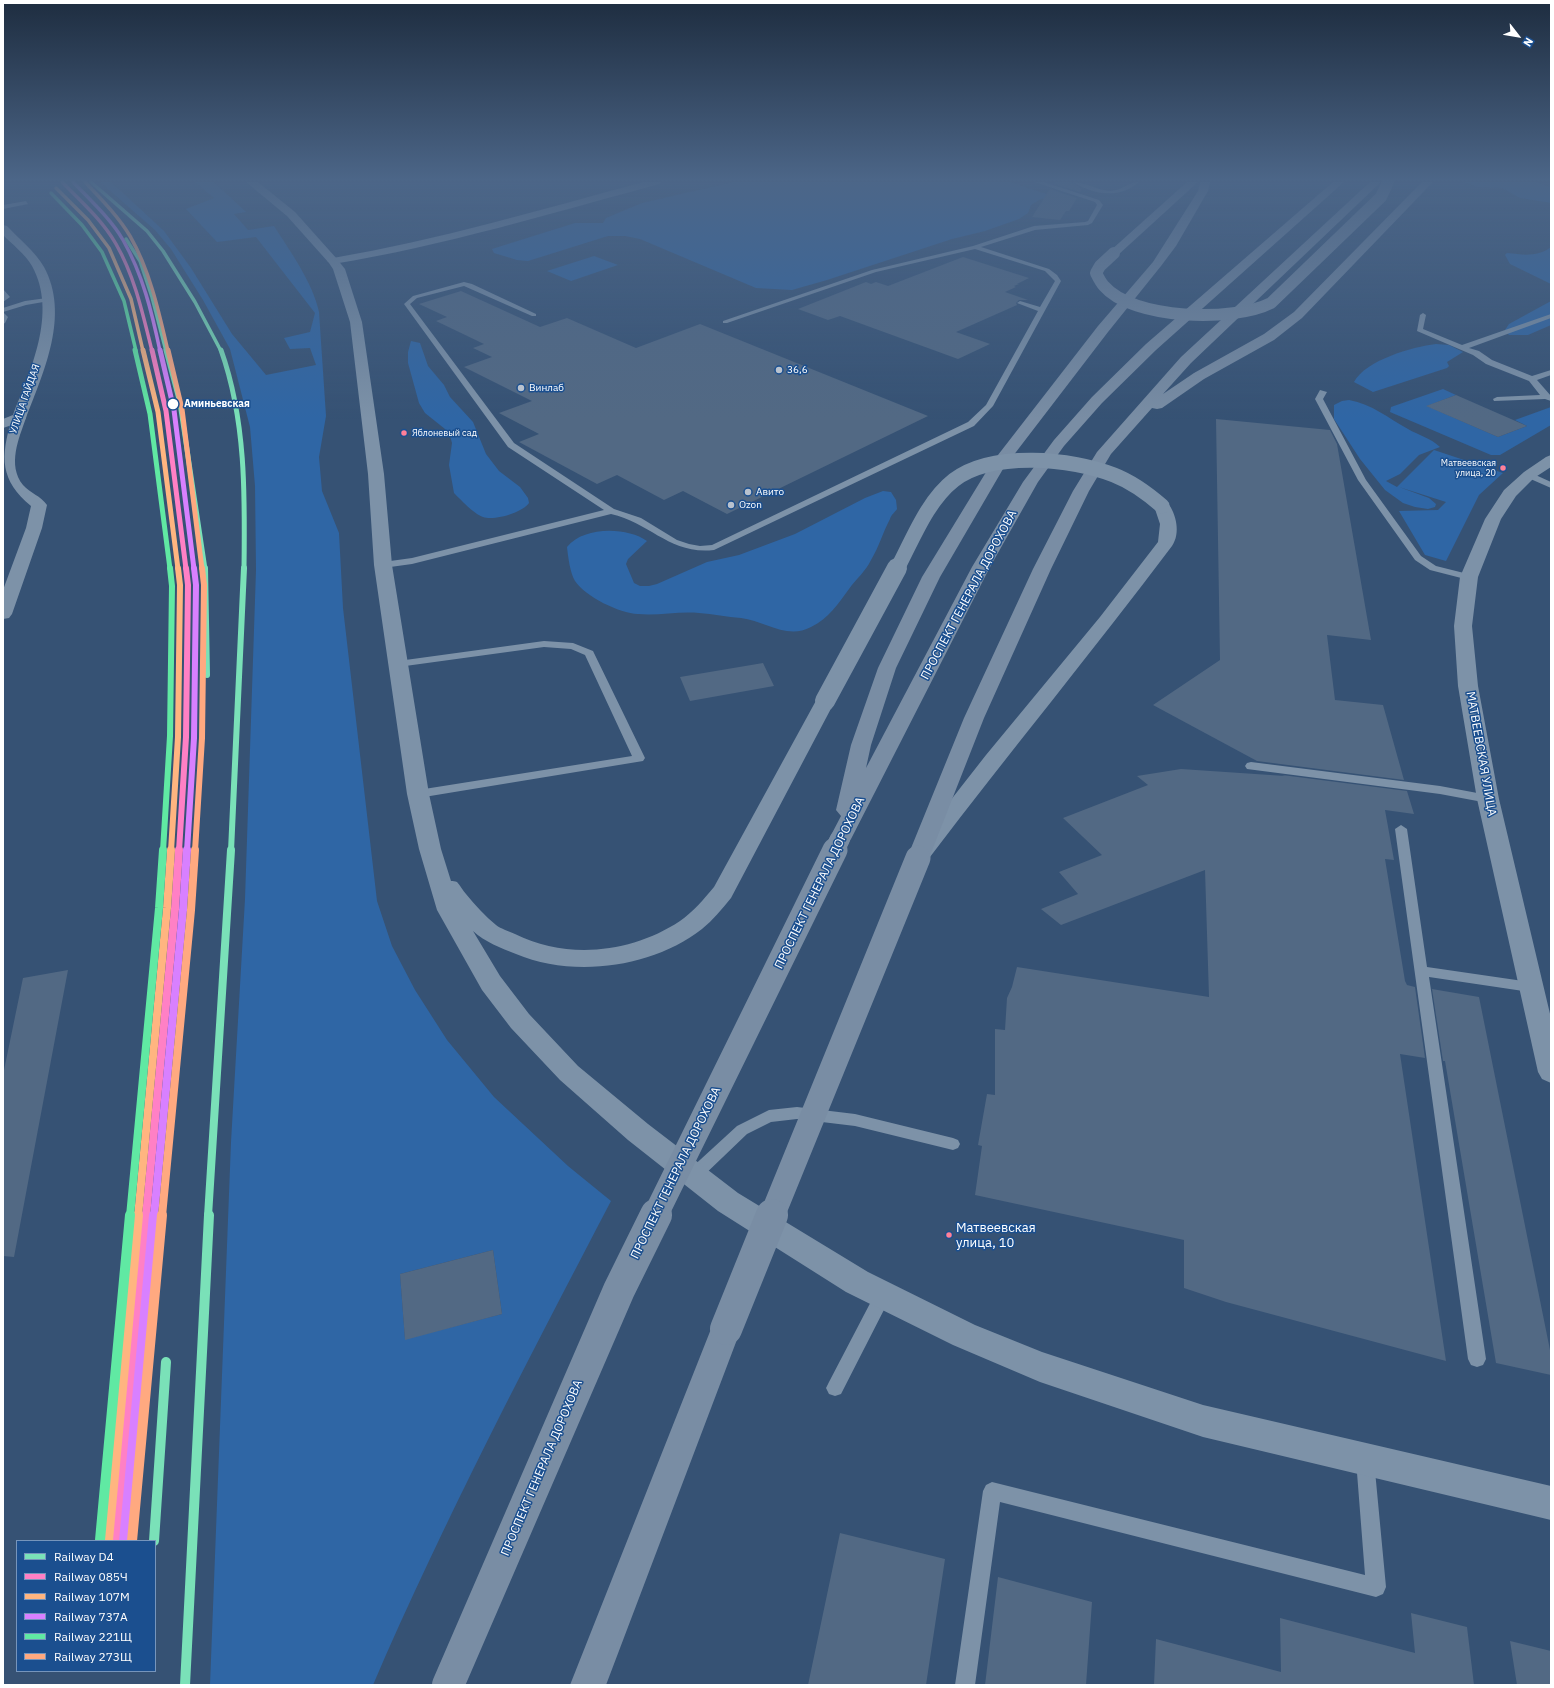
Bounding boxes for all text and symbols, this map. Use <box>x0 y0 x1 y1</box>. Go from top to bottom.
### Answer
north arrow <box>1498 16 1538 56</box>
text: N <box>1520 35 1536 49</box>
street label: УЛИЦА ГАЙДАЯ <box>7 362 43 436</box>
place label: 36,6 <box>787 364 808 376</box>
marker: 36,6 <box>774 365 784 375</box>
place label: Винлаб <box>529 382 564 394</box>
marker: Винлаб <box>516 383 526 393</box>
marker: Аминьевская <box>166 397 180 411</box>
place label: Аминьевская <box>184 398 250 410</box>
marker: Яблоневый сад <box>399 428 409 438</box>
place label: Яблоневый сад <box>412 428 477 438</box>
place label: Матвеевская улица, 20 <box>1441 458 1496 479</box>
marker: Матвеевская улица, 20 <box>1498 463 1508 473</box>
place label: Авито <box>756 486 784 498</box>
marker: Авито <box>743 487 753 497</box>
place label: Ozon <box>739 499 762 511</box>
marker: Ozon <box>726 500 736 510</box>
street label: ПРОСПЕКТ ГЕНЕРАЛА ДОРОХОВА <box>918 508 1020 682</box>
street label: МАТВЕЕВСКАЯ УЛИЦА <box>1463 690 1499 818</box>
street label: ПРОСПЕКТ ГЕНЕРАЛА ДОРОХОВА <box>772 795 868 971</box>
street label: ПРОСПЕКТ ГЕНЕРАЛА ДОРОХОВА <box>628 1085 724 1261</box>
place label: Матвеевская улица, 10 <box>956 1220 1036 1251</box>
marker: Матвеевская улица, 10 <box>944 1230 954 1240</box>
street label: ПРОСПЕКТ ГЕНЕРАЛА ДОРОХОВА <box>498 1378 586 1558</box>
legend <box>16 1540 156 1672</box>
text: Railway D4 <box>54 1549 114 1564</box>
text: Railway 085Ч <box>54 1569 128 1584</box>
text: Railway 107М <box>54 1589 130 1604</box>
text: Railway 737А <box>54 1609 128 1624</box>
text: Railway 221Щ <box>54 1629 132 1644</box>
text: Railway 273Щ <box>54 1649 132 1664</box>

